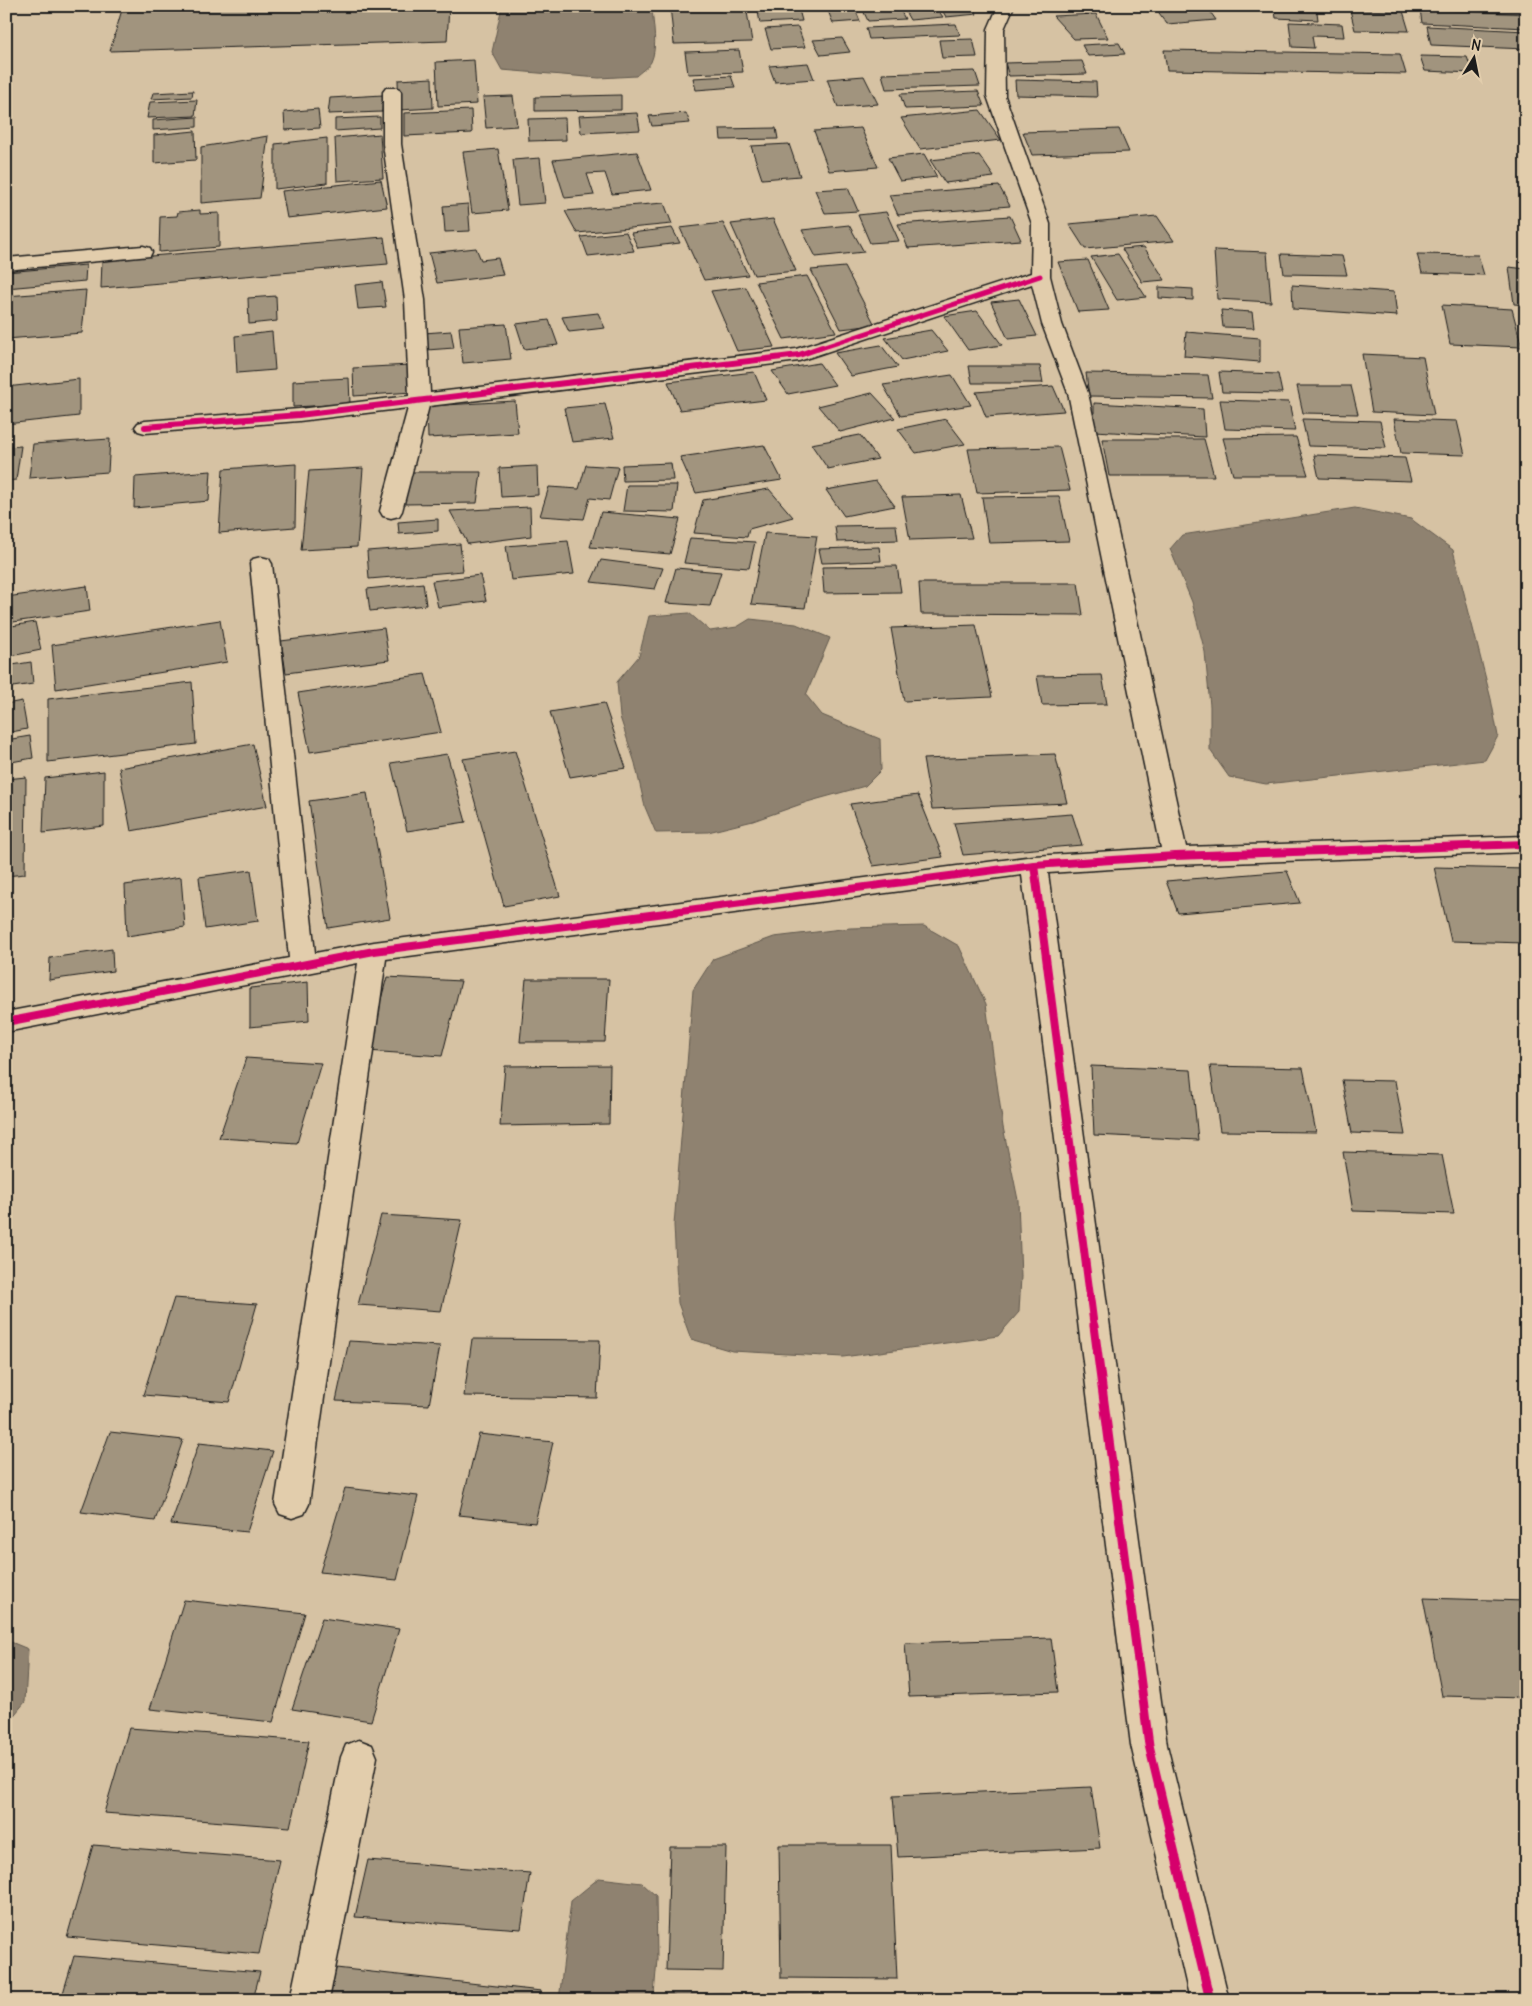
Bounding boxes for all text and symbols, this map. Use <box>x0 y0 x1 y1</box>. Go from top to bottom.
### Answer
north arrow <box>1450 32 1500 82</box>
text: N <box>1470 35 1483 55</box>

